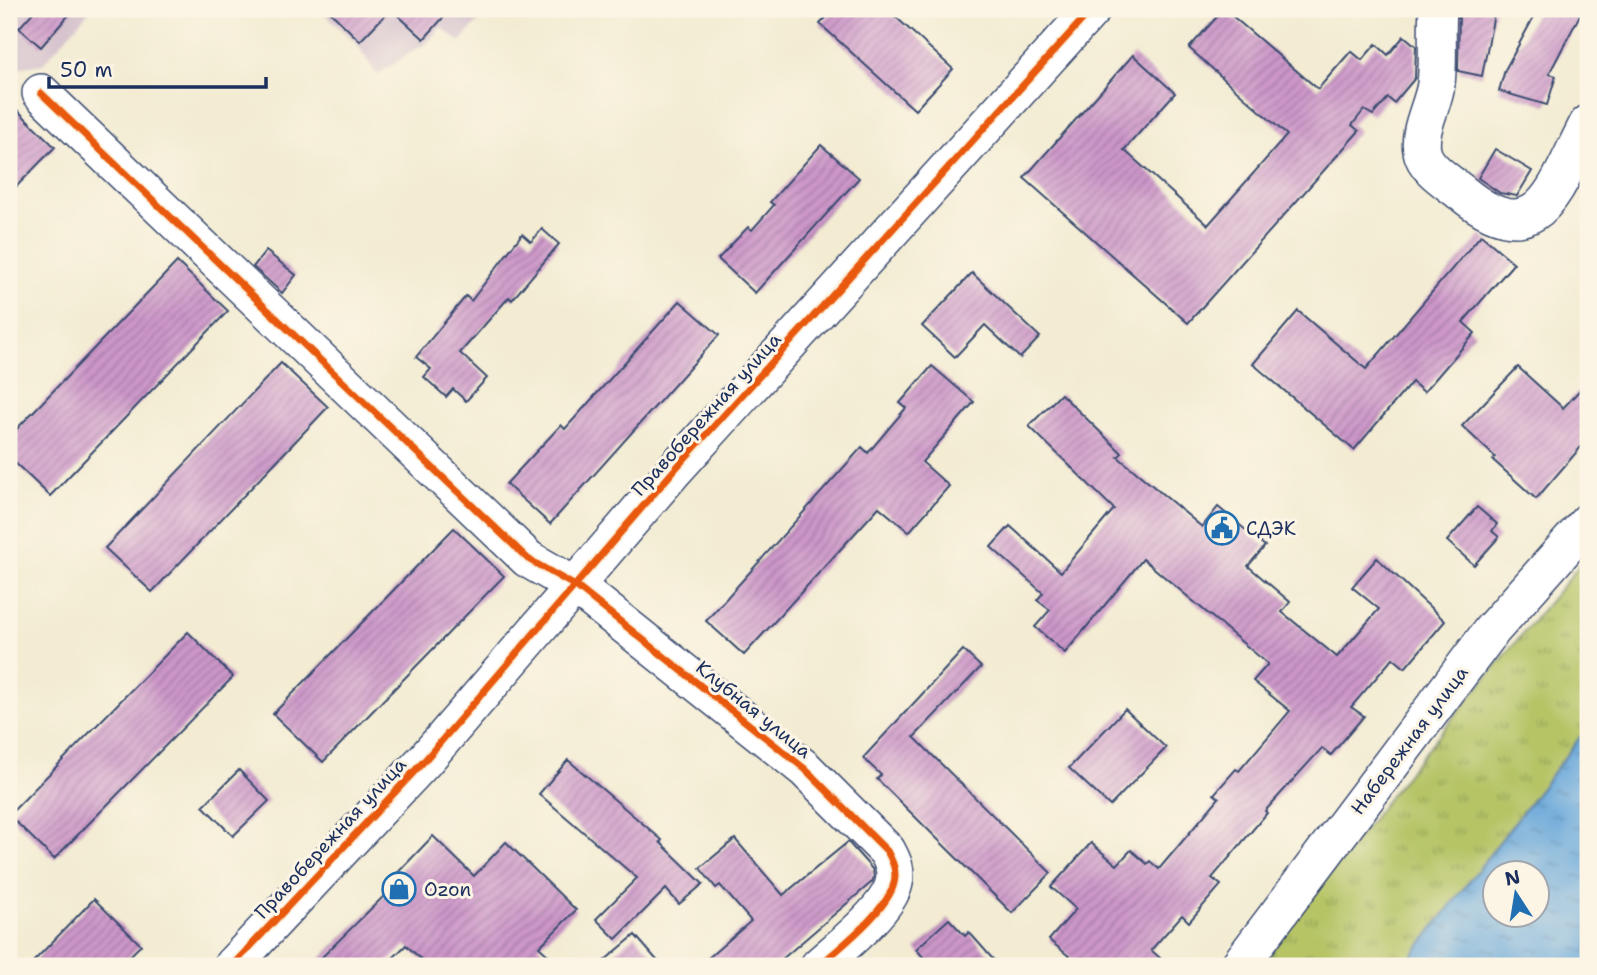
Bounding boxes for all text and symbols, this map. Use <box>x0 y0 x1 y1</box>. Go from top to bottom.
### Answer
scale bar <box>49 46 266 90</box>
text: 50 m <box>60 56 113 84</box>
street label: Правобережная улица <box>626 327 787 501</box>
public building icon: СДЭК <box>1203 509 1241 547</box>
place label: СДЭК <box>1246 516 1296 541</box>
street label: Клубная улица <box>691 655 817 764</box>
street label: Набережная улица <box>1345 661 1474 820</box>
street label: Правобережная улица <box>249 752 412 924</box>
north arrow <box>1482 860 1552 930</box>
text: N <box>1503 864 1523 892</box>
shop icon: Ozon <box>380 870 418 908</box>
place label: Ozon <box>424 877 471 902</box>

